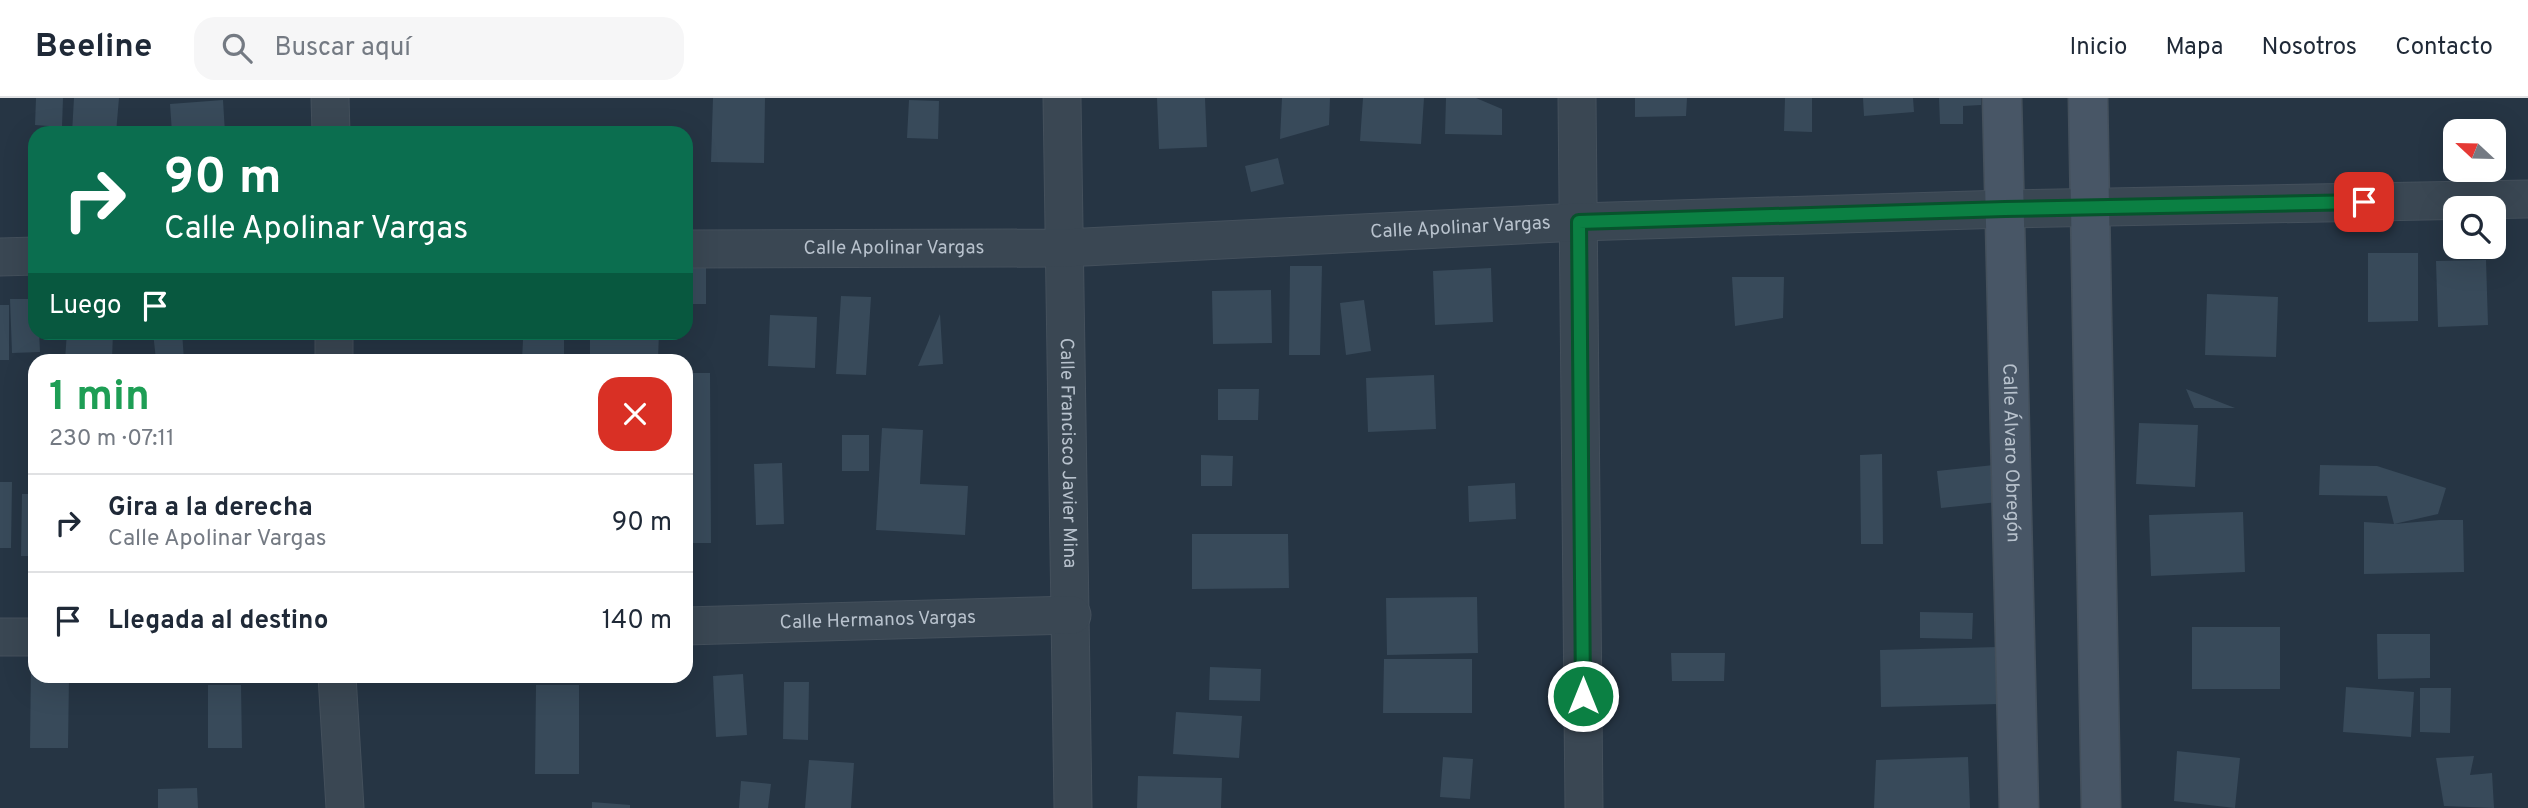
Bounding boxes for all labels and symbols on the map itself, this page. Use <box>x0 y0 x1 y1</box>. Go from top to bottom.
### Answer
north arrow <box>2443 119 2506 182</box>
pin <box>2334 172 2394 232</box>
street label: Calle Apolinar Vargas <box>1370 211 1551 245</box>
street label: Calle Apolinar Vargas <box>804 236 984 261</box>
street label: Calle Francisco Javier Mina <box>1054 338 1081 568</box>
street label: Calle Álvaro Obregón <box>1996 363 2025 543</box>
street label: Calle Hermanos Vargas <box>779 606 976 635</box>
position arrow <box>1546 659 1620 733</box>

